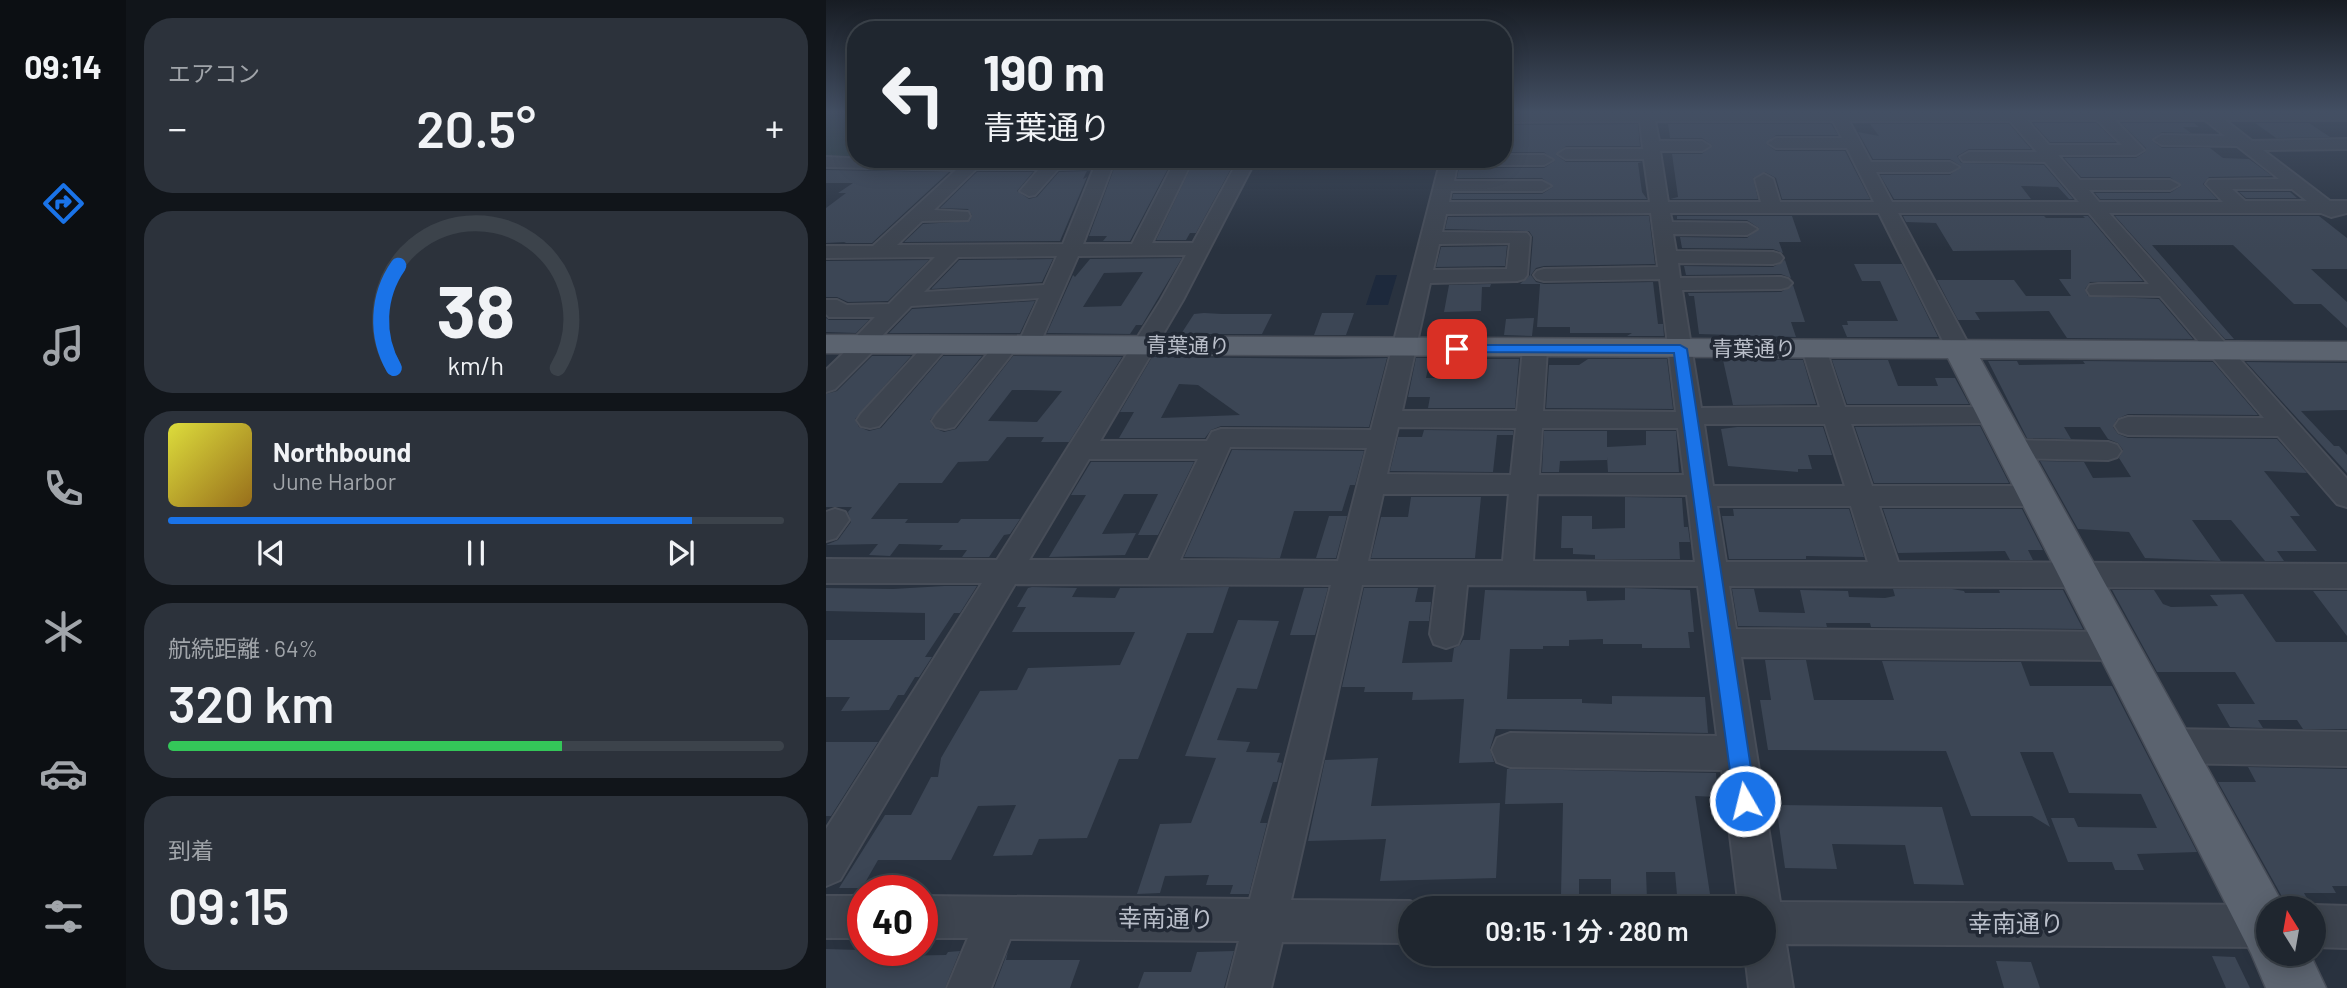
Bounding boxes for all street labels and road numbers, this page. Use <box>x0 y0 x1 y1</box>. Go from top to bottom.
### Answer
street label: 青葉通り <box>1146 331 1230 358</box>
street label: 青葉通り <box>1712 335 1796 360</box>
street label: 幸南通り <box>1118 902 1214 933</box>
street label: 幸南通り <box>1968 908 2064 937</box>

